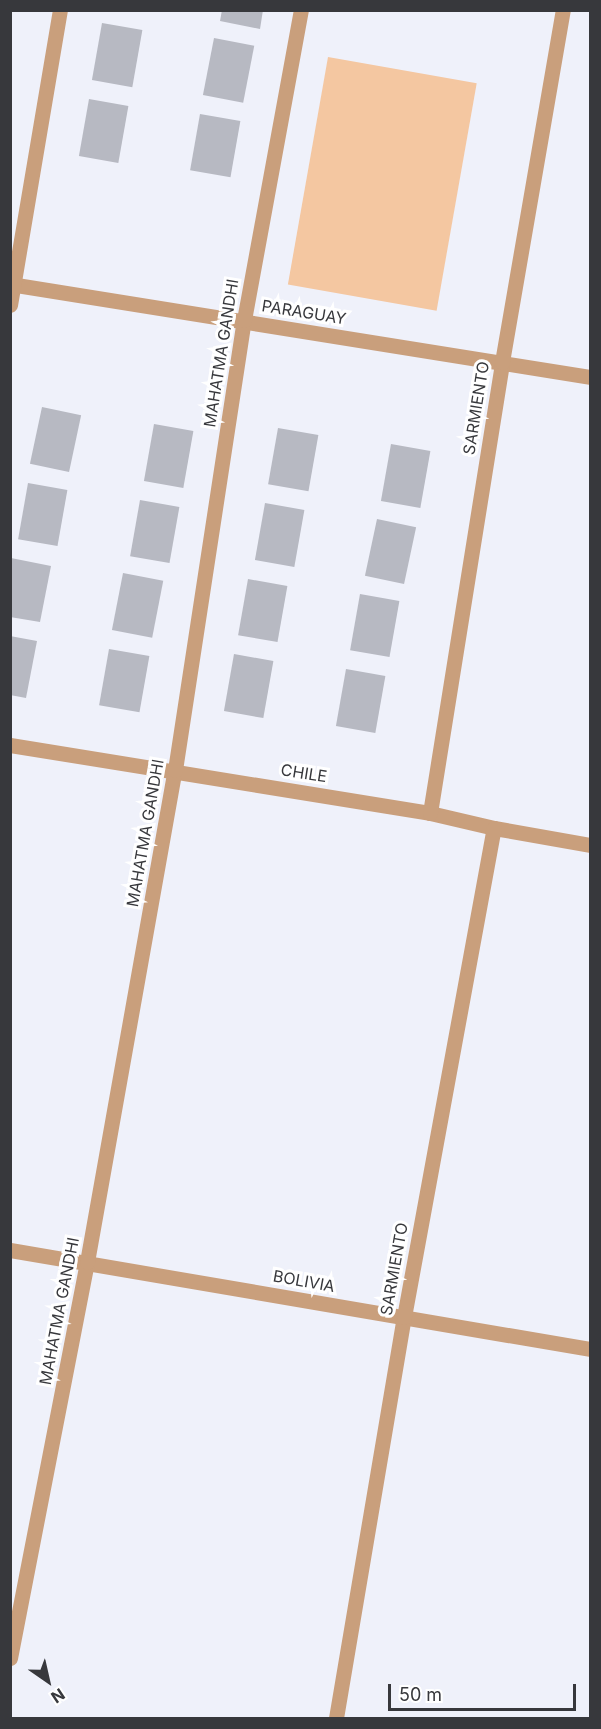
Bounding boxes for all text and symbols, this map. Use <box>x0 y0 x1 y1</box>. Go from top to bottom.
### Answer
street label: MAHATMA GANDHI <box>200 278 242 428</box>
street label: PARAGUAY <box>260 296 348 328</box>
street label: SARMIENTO <box>459 360 493 456</box>
street label: MAHATMA GANDHI <box>123 758 167 908</box>
street label: CHILE <box>280 760 328 786</box>
street label: SARMIENTO <box>376 1221 412 1317</box>
street label: MAHATMA GANDHI <box>35 1236 83 1386</box>
street label: BOLIVIA <box>272 1266 336 1296</box>
north arrow <box>18 1651 78 1711</box>
scale bar <box>391 1672 578 1710</box>
text: N <box>47 1684 69 1708</box>
text: 50 m <box>399 1684 442 1705</box>

